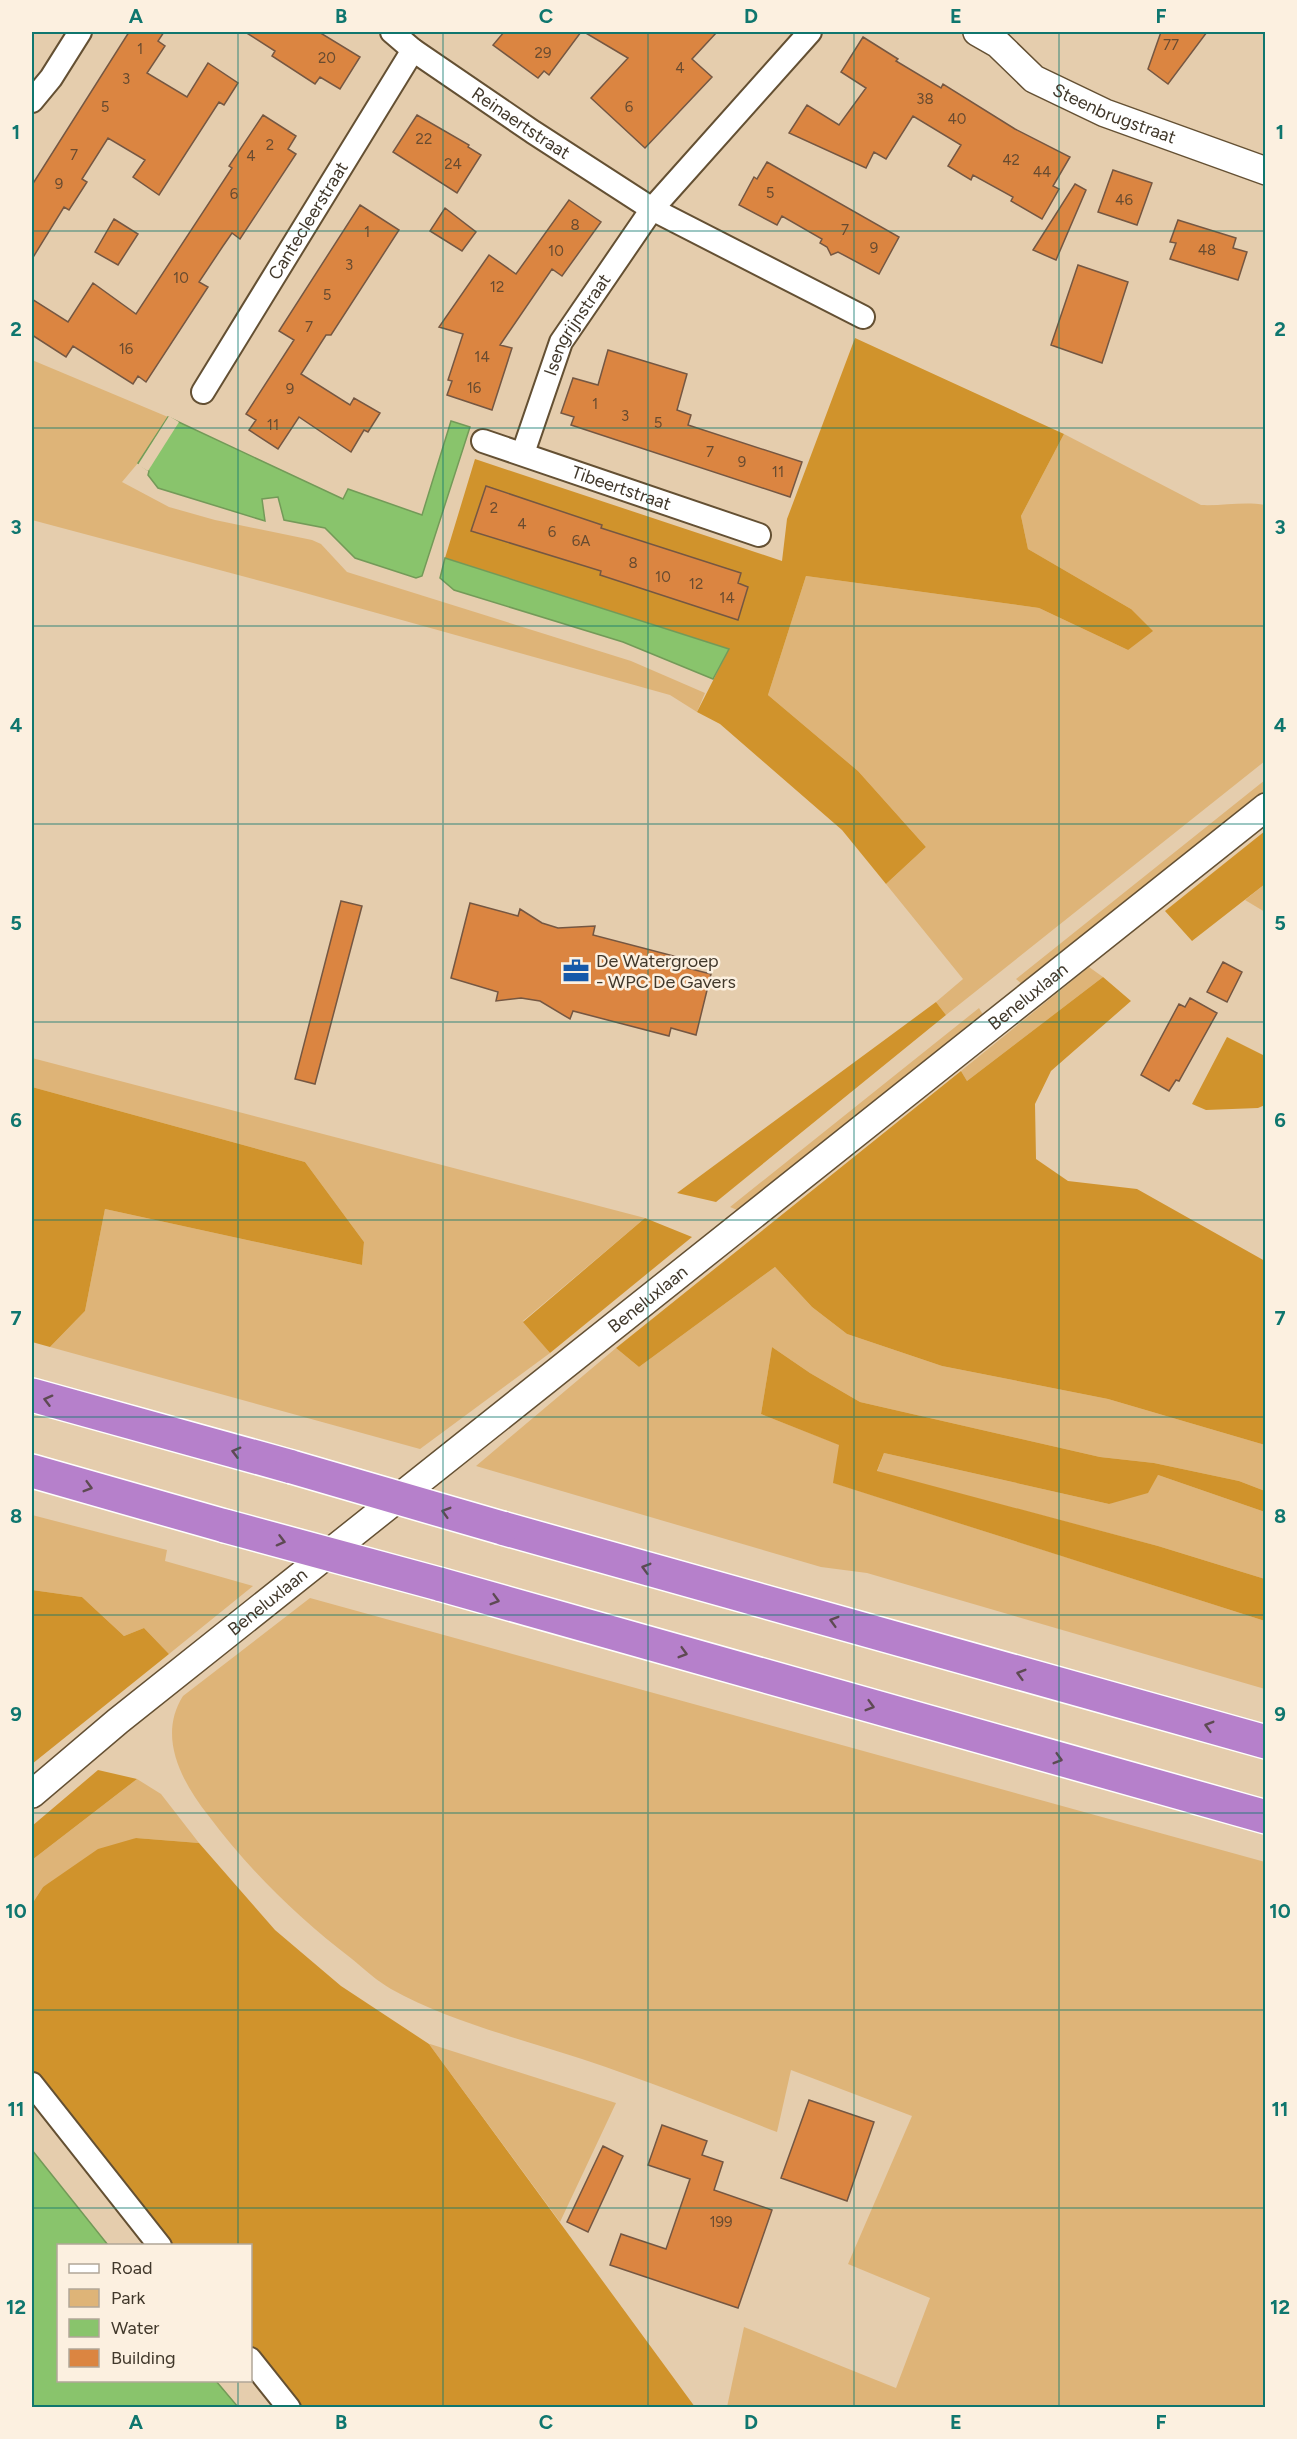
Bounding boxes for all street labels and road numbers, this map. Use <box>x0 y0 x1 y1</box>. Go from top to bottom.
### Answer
street label: Steenbrugstraat <box>1049 79 1179 149</box>
street label: Reinaertstraat <box>467 82 574 164</box>
street label: Cantecleerstraat <box>264 157 353 284</box>
street label: Isengrijnstraat <box>539 269 616 379</box>
street label: Tibeertstraat <box>569 461 674 515</box>
street label: Beneluxlaan <box>984 958 1072 1035</box>
street label: Beneluxlaan <box>604 1261 692 1338</box>
street label: Beneluxlaan <box>223 1564 312 1640</box>

